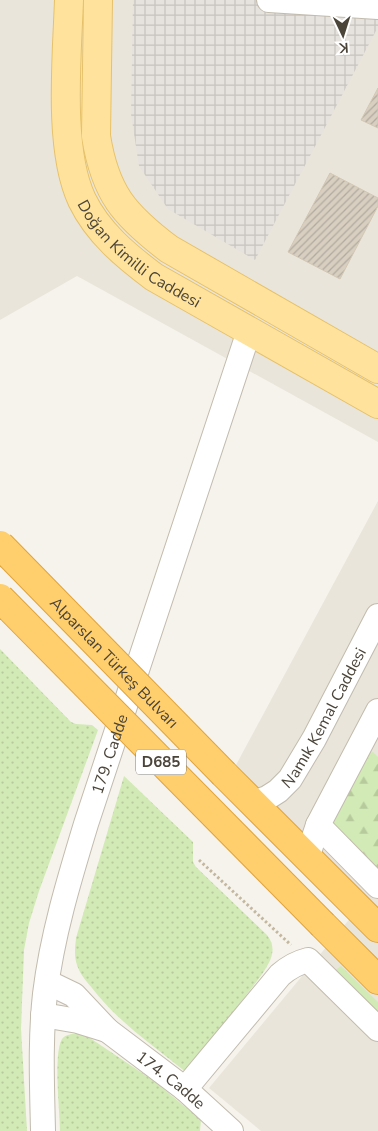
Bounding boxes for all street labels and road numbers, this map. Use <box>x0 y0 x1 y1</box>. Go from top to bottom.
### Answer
street label: Doğan Kimilli Caddesi <box>72 196 205 313</box>
street label: Alparslan Türkeş Bulvarı <box>45 592 183 733</box>
street label: Namık Kemal Caddesi <box>277 644 372 793</box>
street label: 179. Cadde <box>87 712 134 797</box>
road number: D685 <box>136 750 186 774</box>
street label: 174. Cadde <box>131 1046 210 1114</box>

